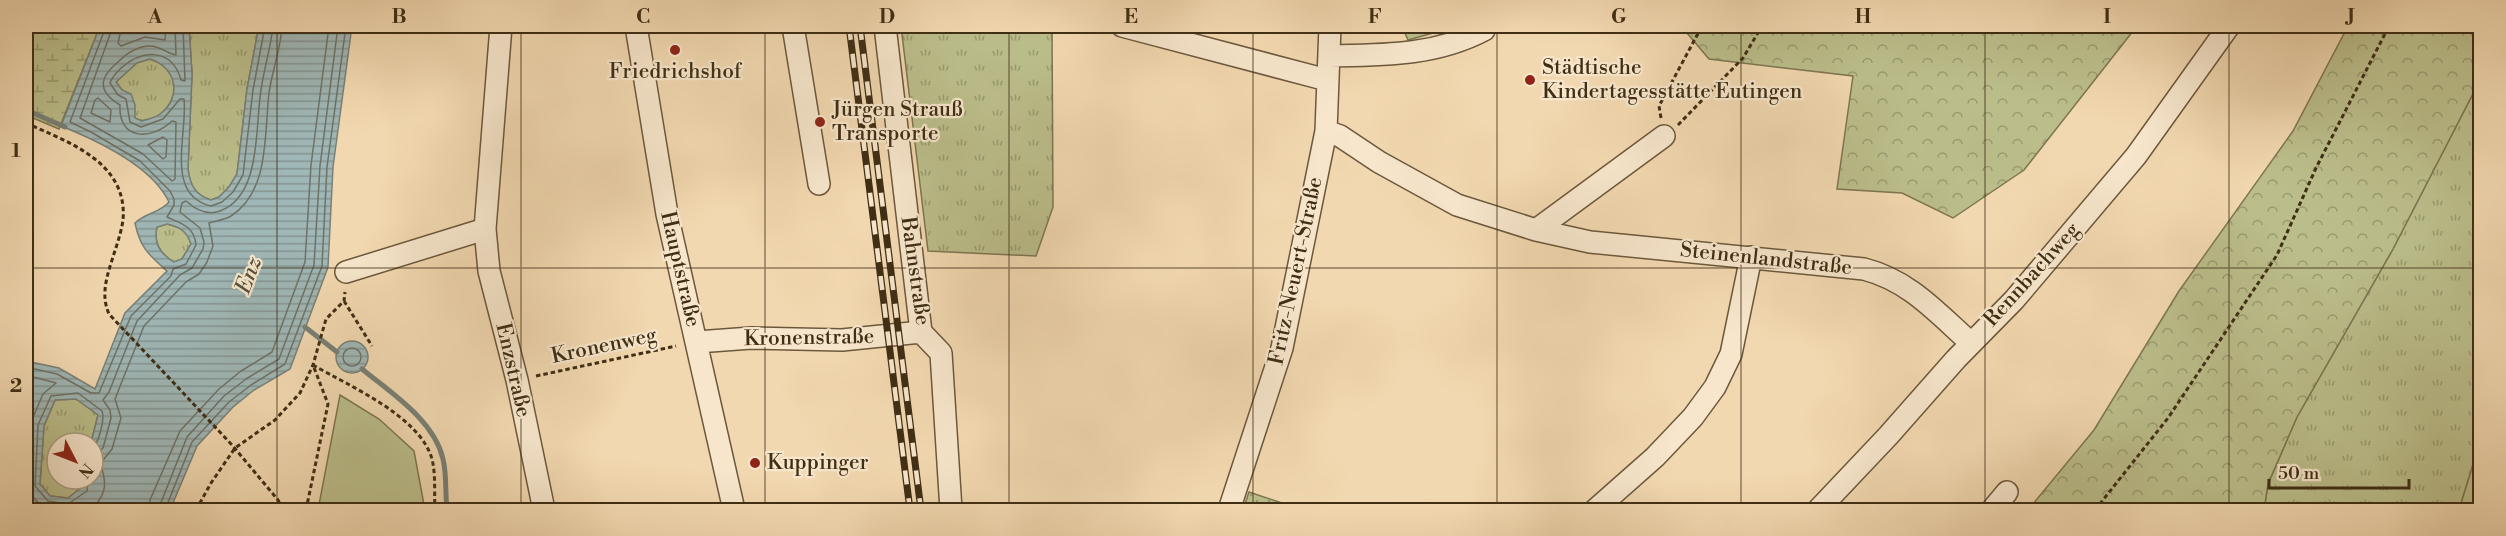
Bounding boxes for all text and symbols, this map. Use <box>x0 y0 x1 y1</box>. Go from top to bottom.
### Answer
text: A <box>147 5 163 30</box>
text: B <box>391 5 407 30</box>
text: C <box>636 5 650 30</box>
text: D <box>879 5 895 30</box>
text: E <box>1124 5 1138 30</box>
text: F <box>1368 5 1382 30</box>
text: G <box>1611 5 1627 30</box>
text: H <box>1855 5 1872 30</box>
text: I <box>2103 5 2111 30</box>
text: J <box>2344 5 2355 30</box>
marker: Friedrichshof <box>668 43 682 57</box>
place label: Städtische Kindertagesstätte Eutingen <box>1542 55 1803 105</box>
place label: Friedrichshof <box>609 59 743 85</box>
marker: Städtische Kindertagesstätte Eutingen <box>1523 73 1537 87</box>
place label: Jürgen Strauß Transporte <box>831 97 963 147</box>
marker: Jürgen Strauß Transporte <box>813 115 827 129</box>
text: 1 <box>11 139 21 164</box>
street label: Fritz-Neuert-Straße <box>1263 175 1329 367</box>
street label: Hauptstraße <box>654 209 706 329</box>
street label: Bahnstraße <box>894 214 935 327</box>
street label: Rennbachweg <box>1978 217 2086 332</box>
street label: Steinenlandstraße <box>1679 237 1853 281</box>
water label: Enz <box>229 253 268 298</box>
street label: Enzstraße <box>490 320 536 420</box>
street label: Kronenweg <box>549 322 659 370</box>
street label: Kronenstraße <box>744 324 874 352</box>
text: 2 <box>10 374 22 399</box>
north arrow <box>45 431 105 491</box>
place label: Kuppinger <box>767 450 869 476</box>
scale bar <box>2269 452 2408 490</box>
marker: Kuppinger <box>748 456 762 470</box>
text: N <box>74 459 97 482</box>
text: 50 m <box>2278 462 2320 485</box>

